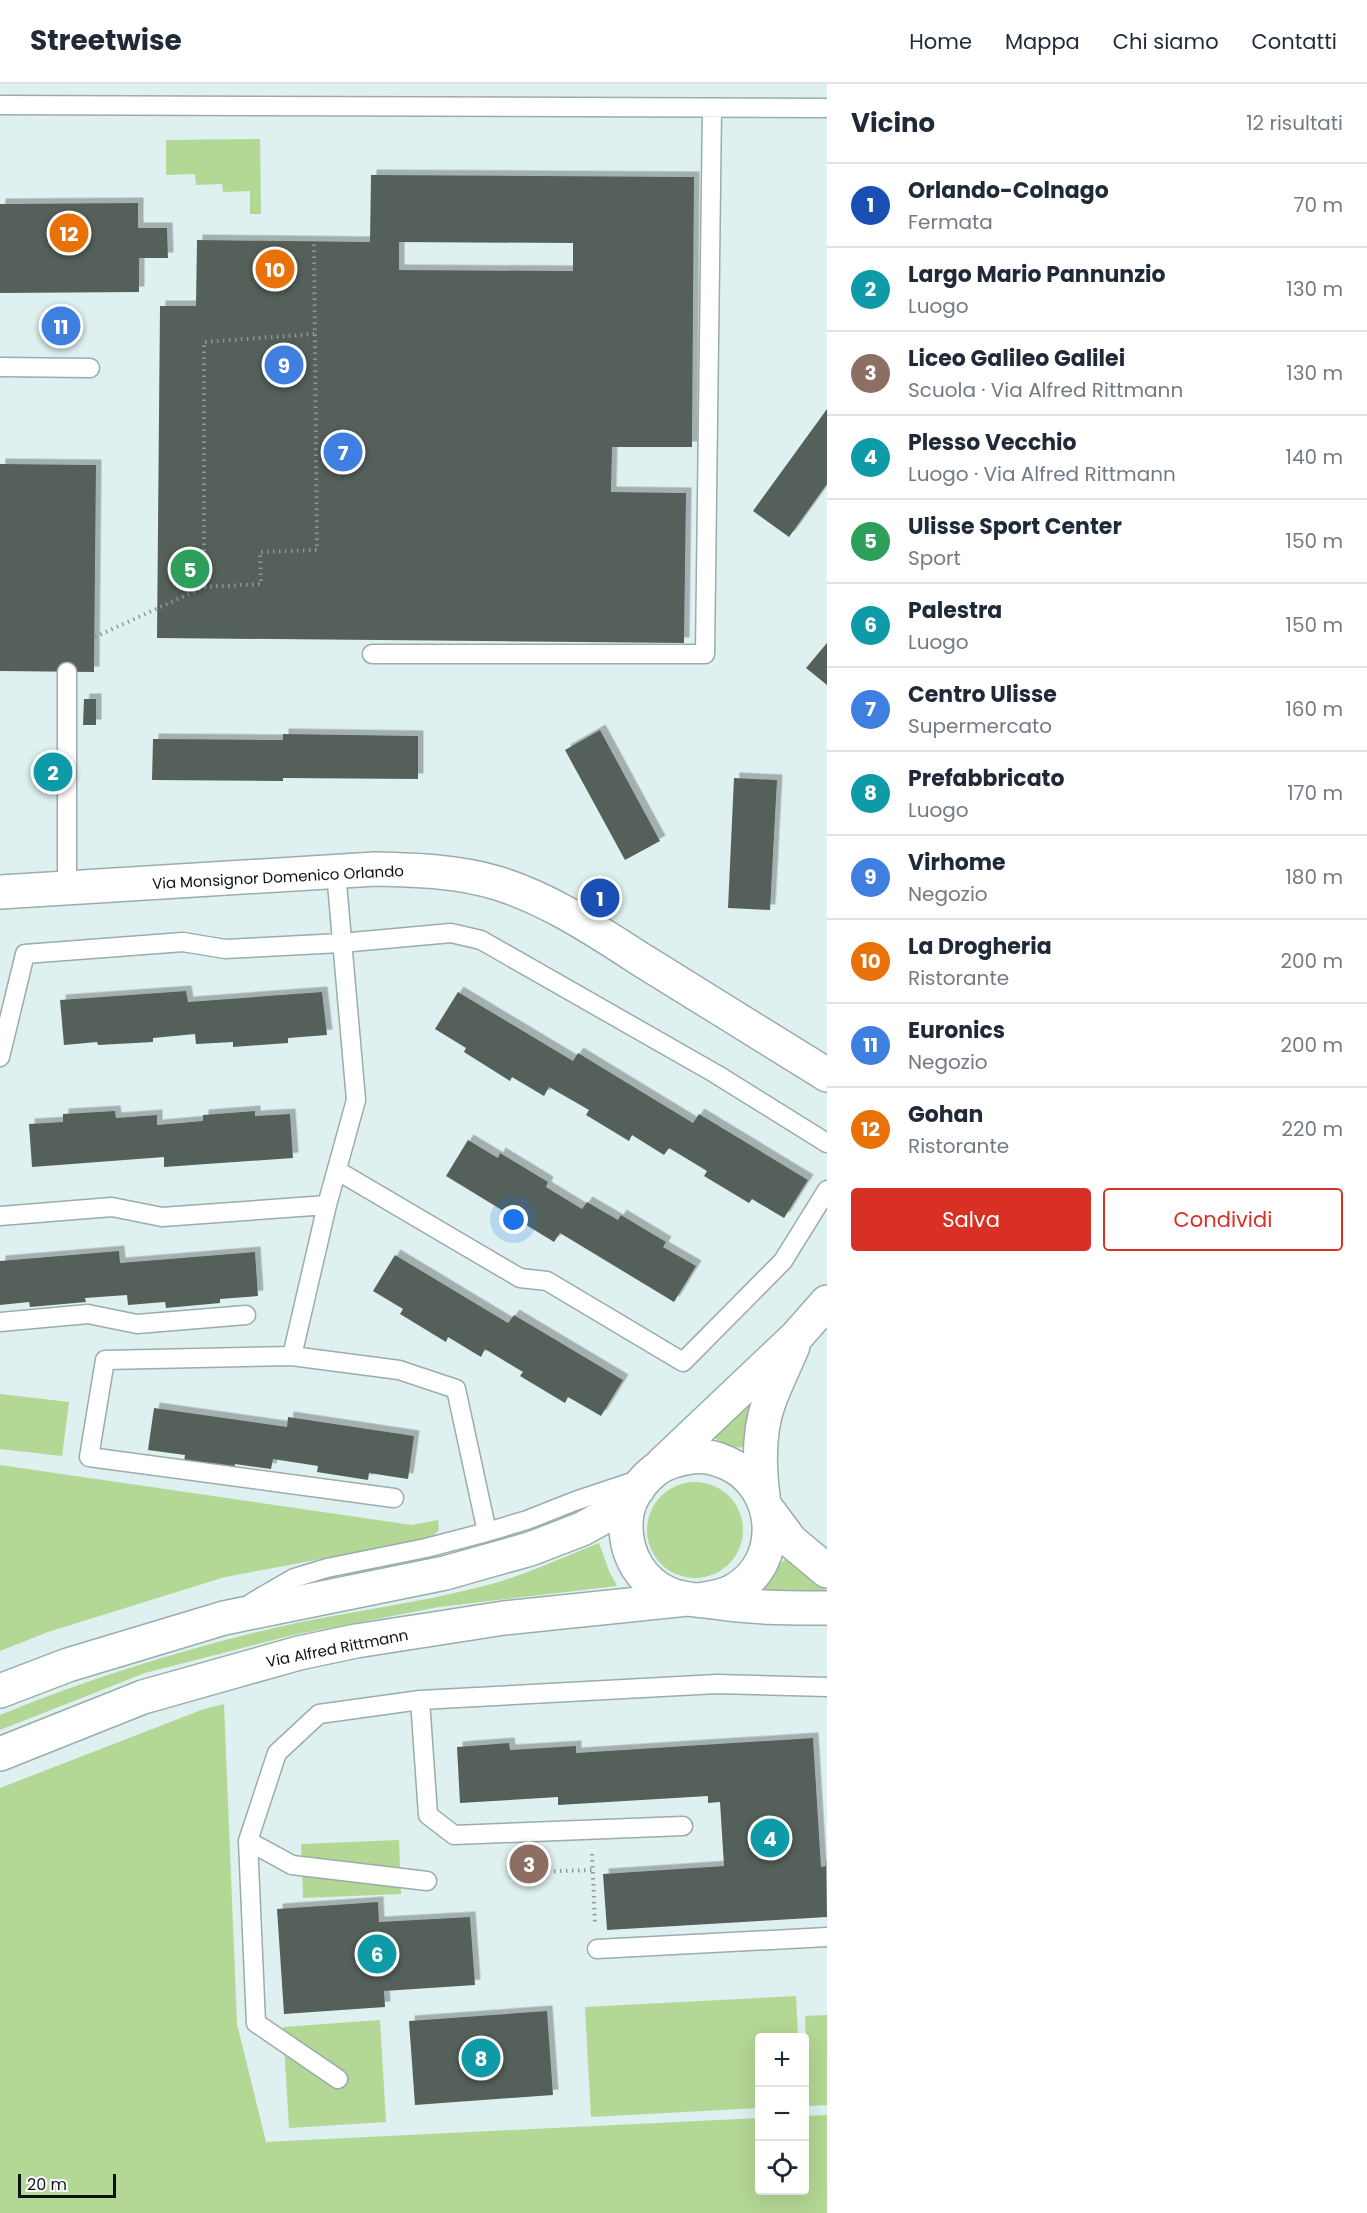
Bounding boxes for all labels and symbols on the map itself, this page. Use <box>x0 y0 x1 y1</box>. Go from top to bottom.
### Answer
pin: 12 <box>50 210 88 256</box>
pin: 10 <box>256 246 294 291</box>
pin: 11 <box>42 304 80 348</box>
pin: 9 <box>264 342 304 388</box>
pin: 7 <box>324 430 362 475</box>
pin: 5 <box>170 546 210 592</box>
pin: 2 <box>34 750 72 794</box>
street label: Via Monsignor Domenico Orlando <box>152 860 404 894</box>
pin: 1 <box>580 876 620 920</box>
your location <box>499 1205 528 1234</box>
street label: Via Alfred Rittmann <box>264 1624 410 1672</box>
pin: 4 <box>750 1816 790 1860</box>
pin: 3 <box>510 1842 548 1886</box>
pin: 6 <box>358 1932 397 1976</box>
pin: 8 <box>462 2036 500 2080</box>
scale bar <box>18 2171 116 2198</box>

